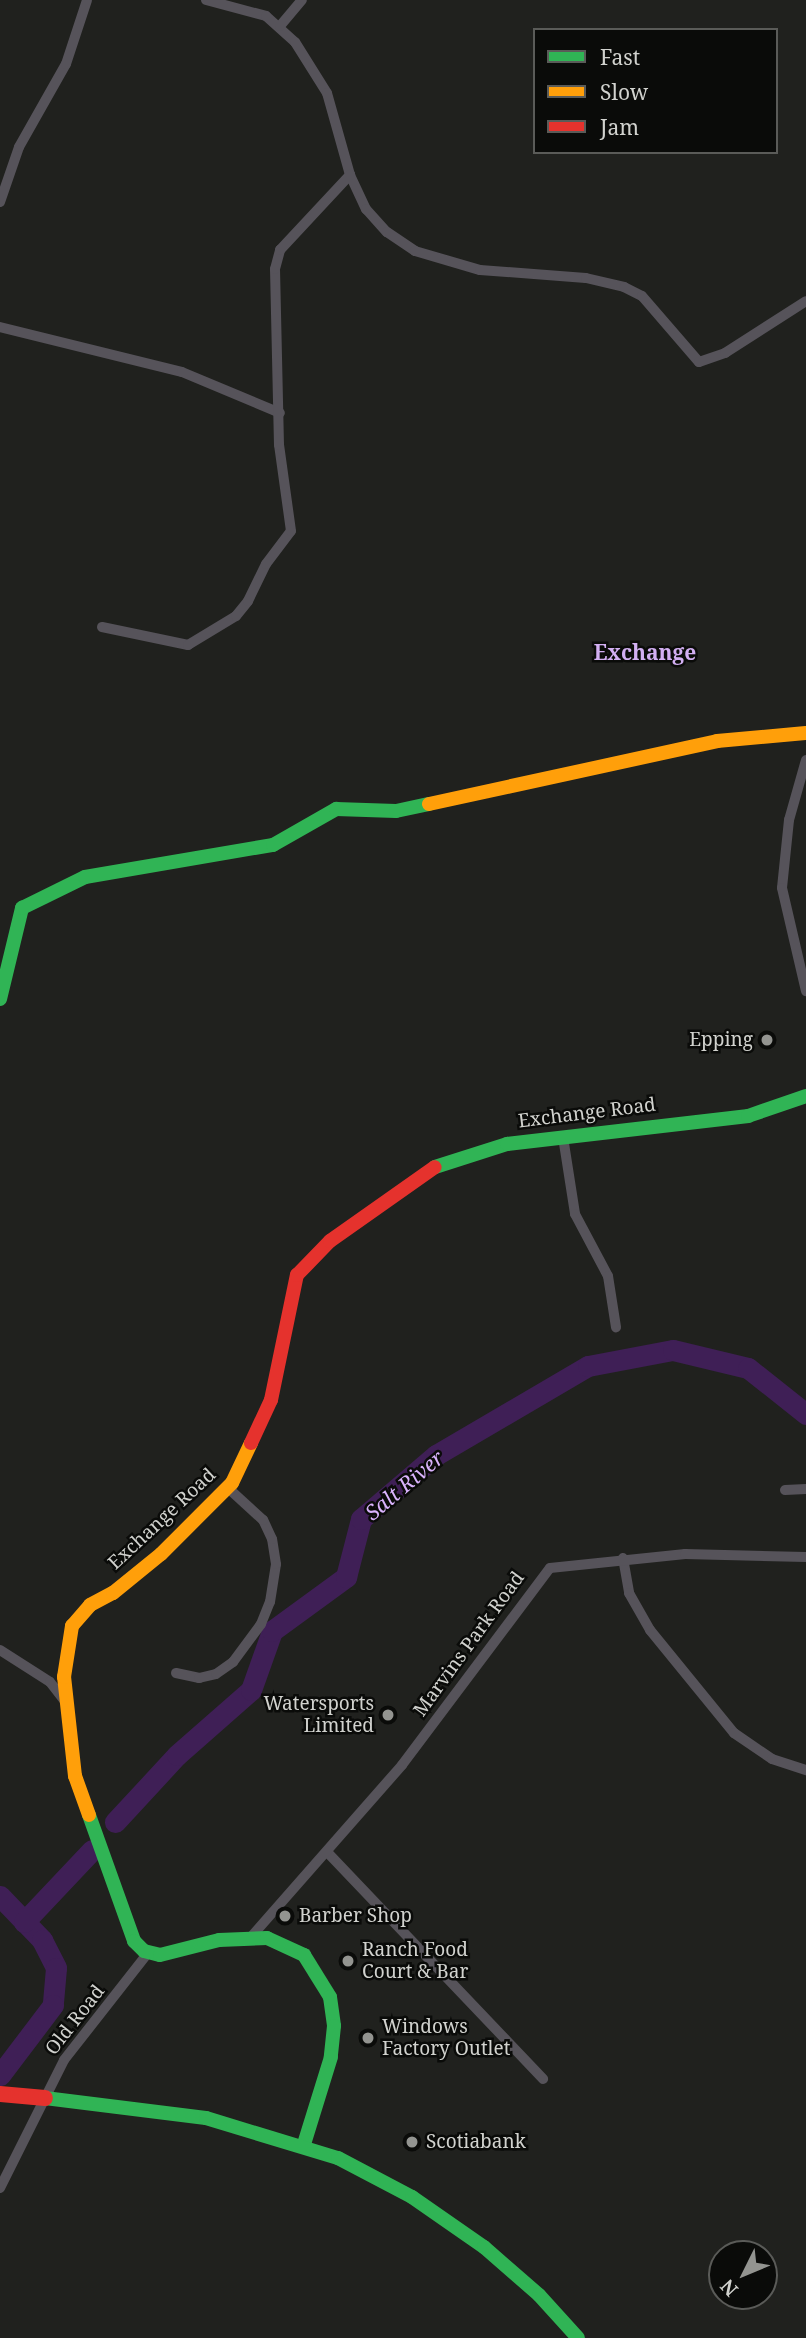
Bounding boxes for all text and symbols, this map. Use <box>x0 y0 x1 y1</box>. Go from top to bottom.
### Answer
legend <box>533 28 778 154</box>
text: Fast <box>600 43 640 71</box>
text: Slow <box>600 78 648 106</box>
text: Jam <box>600 113 639 141</box>
district label: Exchange <box>594 639 696 665</box>
place label: Epping <box>689 1029 753 1051</box>
marker: Epping <box>759 1032 775 1048</box>
street label: Exchange Road <box>517 1093 657 1133</box>
water label: Salt River <box>360 1445 448 1525</box>
street label: Exchange Road <box>104 1464 220 1574</box>
street label: Marvins Park Road <box>409 1567 529 1721</box>
place label: Watersports Limited <box>264 1693 374 1737</box>
marker: Watersports Limited <box>380 1707 396 1723</box>
place label: Barber Shop <box>299 1905 412 1927</box>
marker: Barber Shop <box>277 1908 293 1924</box>
place label: Ranch Food Court & Bar <box>362 1939 468 1983</box>
marker: Ranch Food Court & Bar <box>340 1953 356 1969</box>
street label: Old Road <box>41 1981 109 2059</box>
place label: Windows Factory Outlet <box>382 2016 510 2060</box>
marker: Windows Factory Outlet <box>360 2030 376 2046</box>
place label: Scotiabank <box>426 2131 526 2153</box>
marker: Scotiabank <box>404 2134 420 2150</box>
north arrow <box>708 2240 778 2310</box>
text: N <box>714 2274 744 2302</box>

